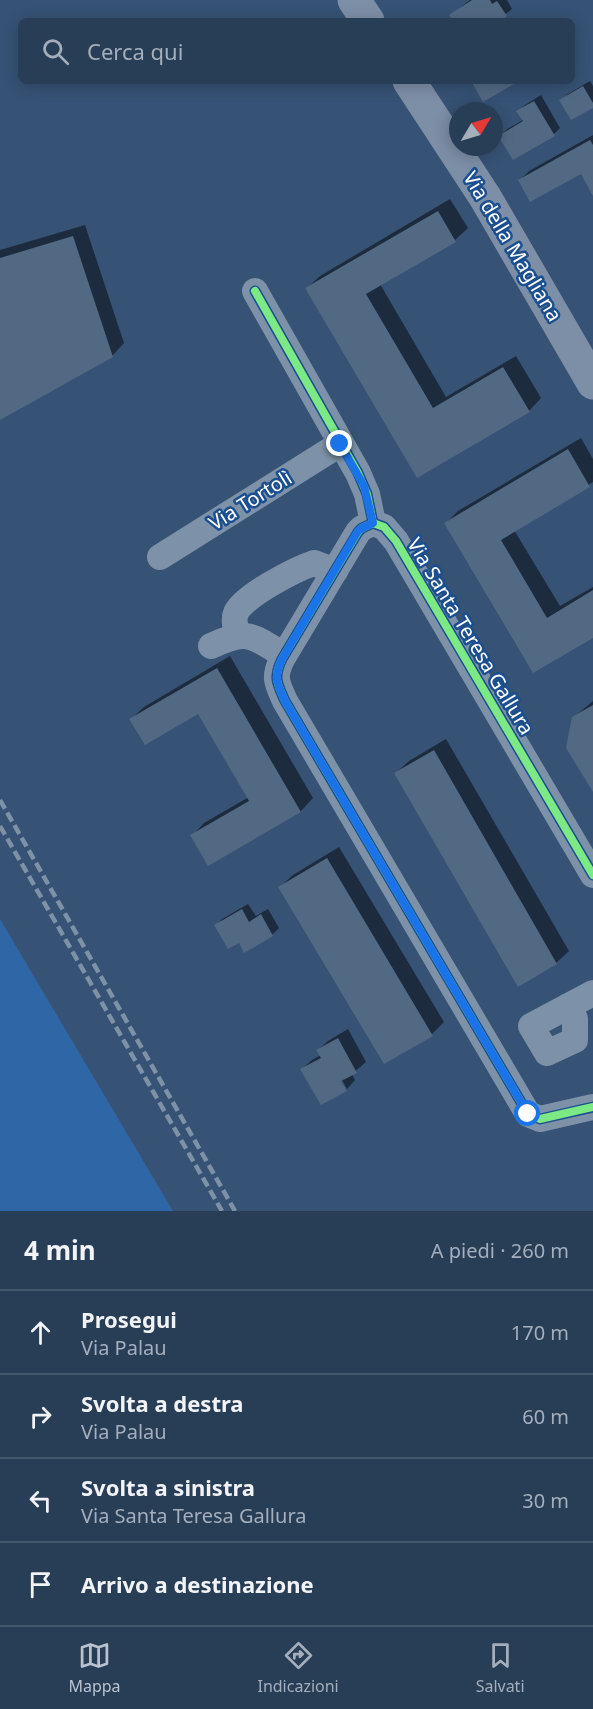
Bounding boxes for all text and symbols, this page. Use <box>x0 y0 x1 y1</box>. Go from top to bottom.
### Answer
search box <box>18 18 575 84</box>
icon: search <box>39 35 72 68</box>
text: Cerca qui <box>87 36 183 66</box>
north arrow <box>449 102 503 156</box>
street label: Via della Magliana <box>457 166 569 326</box>
route end <box>326 430 352 456</box>
street label: Via Tortolì <box>203 464 297 536</box>
street label: Via Santa Teresa Gallura <box>401 532 541 740</box>
route start <box>514 1100 540 1126</box>
text: 4 min <box>24 1232 96 1268</box>
text: A piedi · 260 m <box>431 1237 569 1264</box>
text: Prosegui <box>81 1304 177 1334</box>
icon: ahead <box>24 1316 57 1349</box>
text: 170 m <box>511 1319 569 1346</box>
text: Via Palau <box>81 1334 167 1361</box>
text: Svolta a destra <box>81 1388 244 1418</box>
icon: right <box>24 1400 57 1433</box>
text: 60 m <box>522 1403 569 1430</box>
text: Via Palau <box>81 1418 167 1445</box>
text: Svolta a sinistra <box>81 1472 255 1502</box>
icon: left <box>24 1484 57 1517</box>
text: 30 m <box>522 1487 569 1514</box>
text: Via Santa Teresa Gallura <box>81 1502 306 1529</box>
icon: arrive <box>24 1568 57 1601</box>
text: Arrivo a destinazione <box>81 1569 314 1599</box>
tab: Mappa <box>68 1639 121 1697</box>
tab: Indicazioni <box>257 1639 339 1697</box>
tab: Salvati <box>476 1639 525 1697</box>

